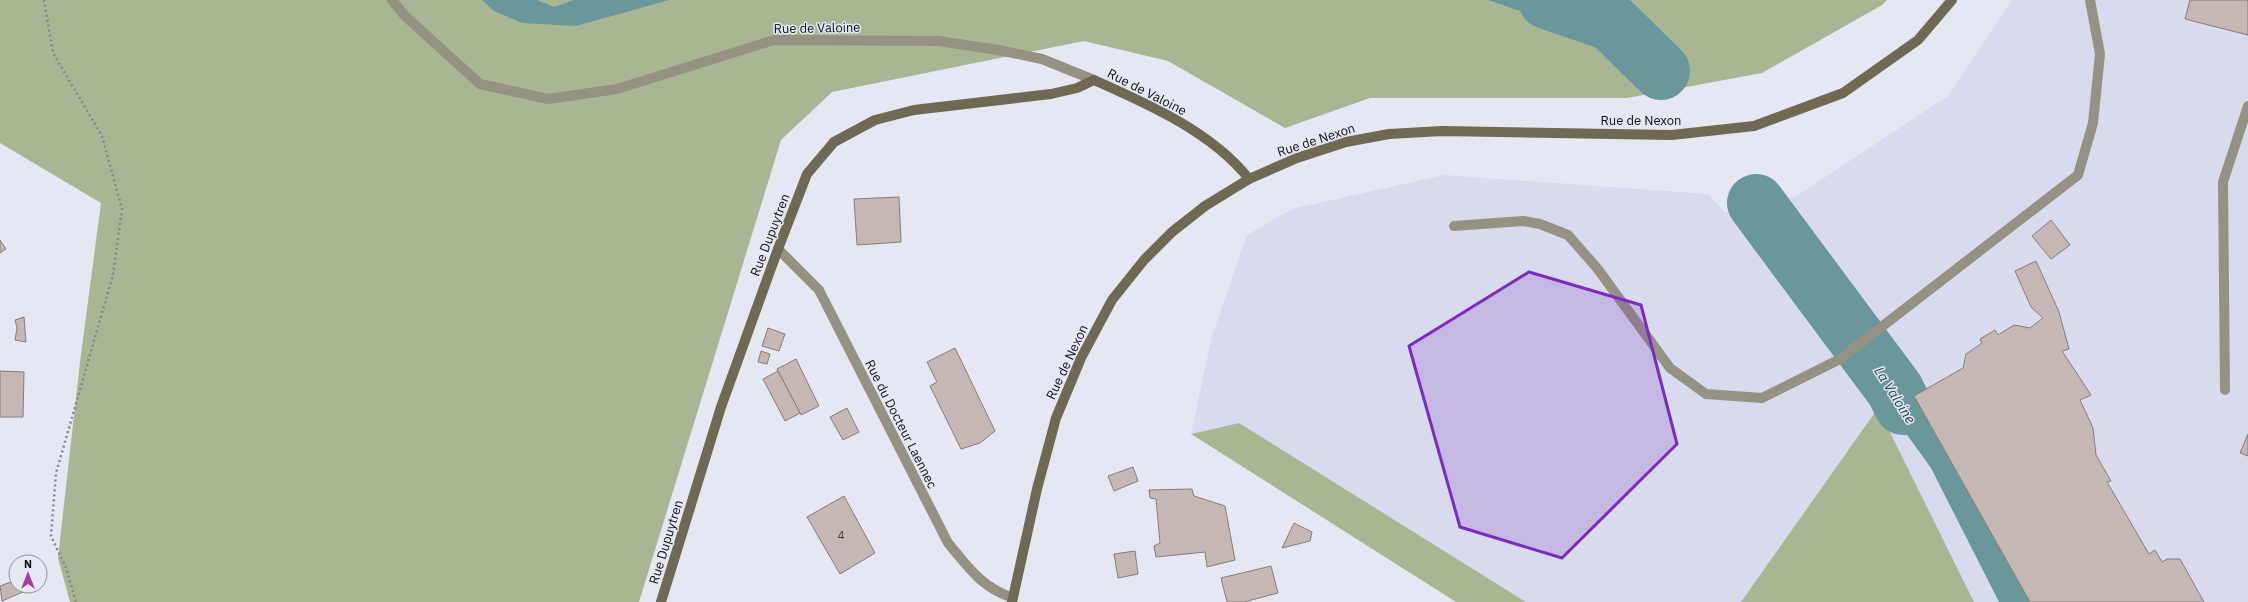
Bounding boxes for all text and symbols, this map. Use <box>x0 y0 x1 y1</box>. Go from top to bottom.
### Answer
street label: Rue de Valoine <box>773 19 861 37</box>
street label: Rue de Valoine <box>1105 65 1189 119</box>
street label: Rue de Nexon <box>1601 112 1681 129</box>
street label: Rue de Nexon <box>1275 119 1357 161</box>
street label: Rue Dupuytren <box>746 191 794 279</box>
street label: Rue de Nexon <box>1042 322 1092 402</box>
street label: Rue du Docteur Laennec <box>861 357 941 492</box>
water label: La Valoine <box>1870 363 1920 427</box>
street label: Rue Dupuytren <box>645 498 687 586</box>
house number: 4 <box>838 528 845 542</box>
north arrow <box>8 554 48 594</box>
text: N <box>24 557 32 571</box>

